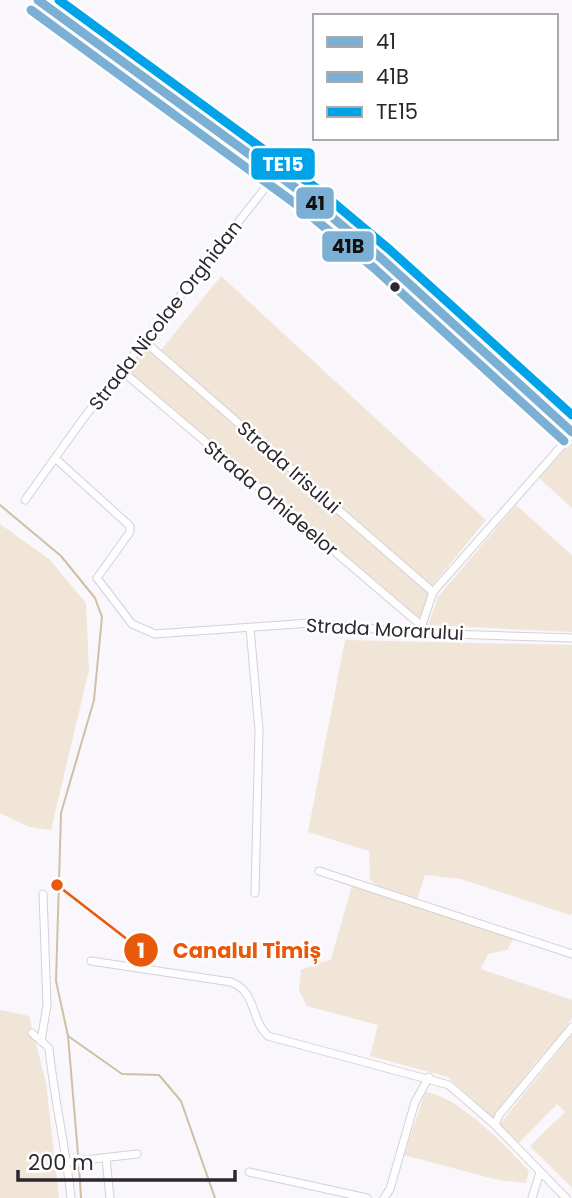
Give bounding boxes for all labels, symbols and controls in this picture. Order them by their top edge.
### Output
legend [313,14,558,140]
text: 41 [376,27,396,56]
text: 41B [376,62,409,91]
text: TE15 [376,97,418,126]
line badge: TE15 [250,147,316,181]
text: TE15 [262,151,304,178]
line badge: 41 [295,186,335,220]
text: 41 [305,190,325,217]
street label: Strada Nicolae Orghidan [83,215,248,416]
line badge: 41B [321,230,375,263]
text: 41B [332,233,364,260]
unlabelled marker [388,280,402,294]
street label: Strada Irisului [231,415,346,520]
street label: Strada Orhideelor [198,434,344,563]
street label: Strada Morarului [305,612,465,647]
callout: Canalul Timiș [124,929,335,971]
text: 1 [137,936,145,965]
text: Canalul Timiș [173,936,321,965]
scale bar [18,1138,234,1182]
text: 200 m [28,1148,94,1177]

